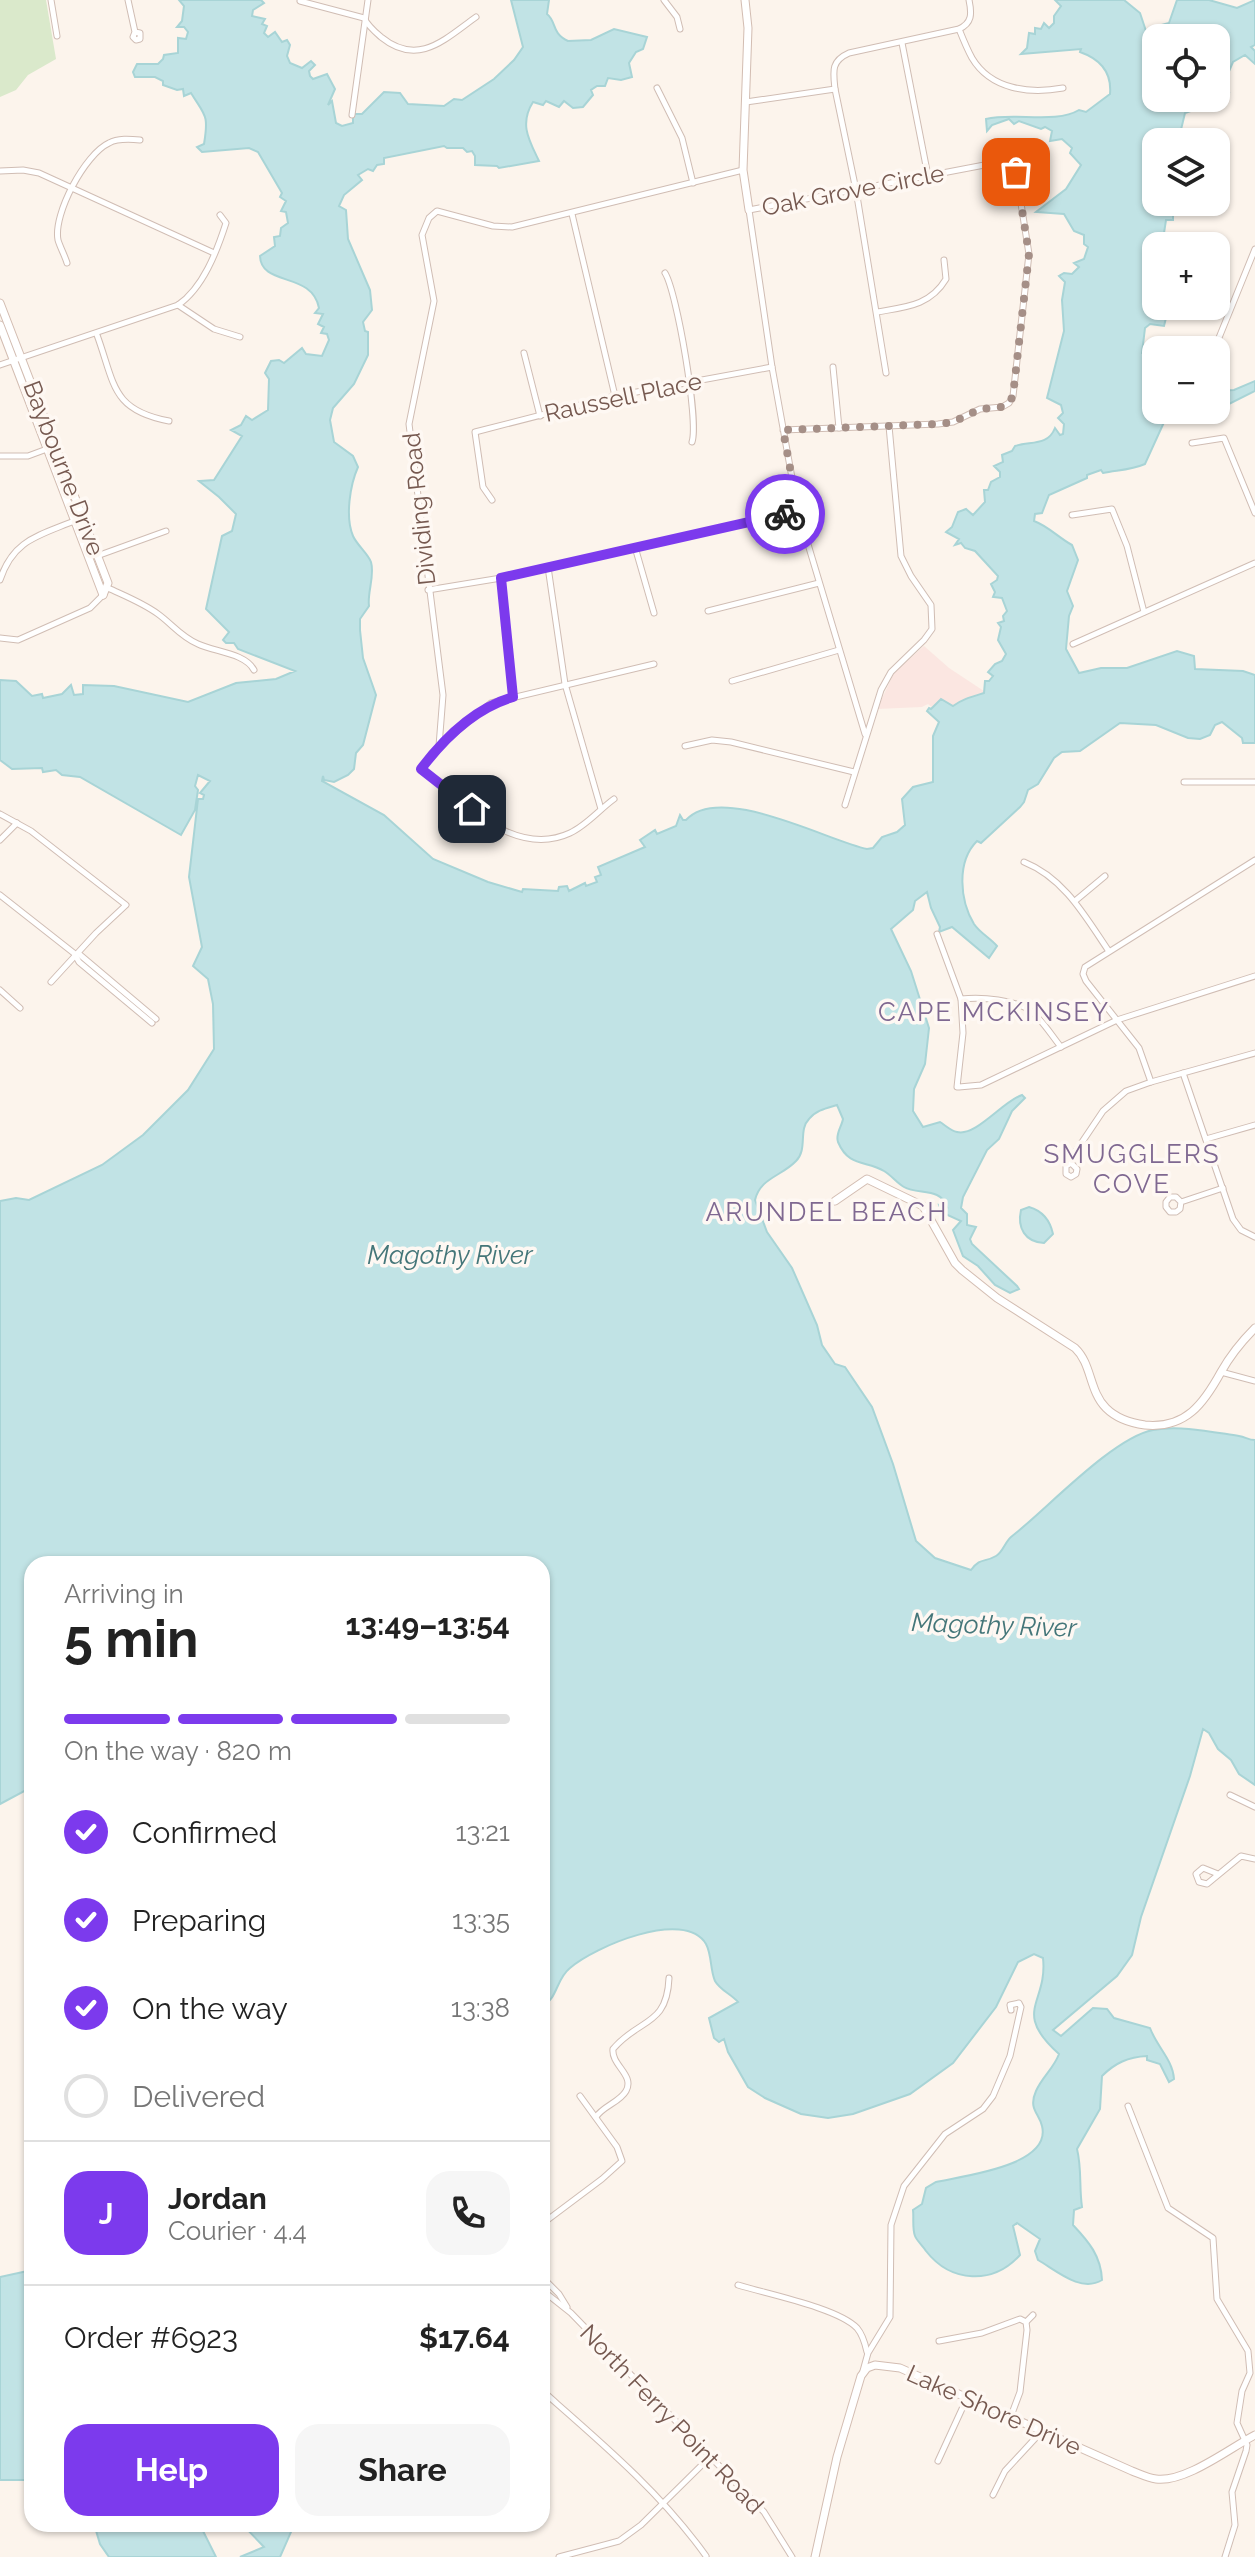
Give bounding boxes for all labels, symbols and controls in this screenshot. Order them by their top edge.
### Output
map controls [1142,24,1230,424]
button: locate [1142,24,1230,112]
button: layers [1142,128,1230,216]
pin [982,138,1050,206]
icon: bag [994,150,1038,194]
street label: Oak Grove Circle [759,158,947,222]
button: + [1142,232,1230,320]
button: − [1142,336,1230,424]
street label: Raussell Place [542,366,704,428]
street label: Baybourne Drive [17,376,111,560]
street label: Dividing Road [397,431,441,587]
courier [745,474,825,554]
icon: bike [763,492,807,536]
pin [438,775,506,843]
icon: home [450,787,494,831]
district label: CAPE MCKINSEY [878,997,1110,1027]
district label: SMUGGLERS COVE [1043,1139,1221,1199]
district label: ARUNDEL BEACH [706,1197,948,1227]
water label: Magothy River [367,1240,534,1270]
text: Arriving in [64,1579,184,1609]
text: 13:49–13:54 [345,1607,510,1642]
water label: Magothy River [911,1607,1078,1643]
text: 5 min [64,1608,198,1669]
text: On the way · 820 m [64,1736,292,1766]
icon: check [64,1810,108,1854]
text: Confirmed [132,1815,277,1850]
text: 13:21 [455,1817,510,1847]
icon: check [64,1898,108,1942]
text: Preparing [132,1903,266,1938]
text: 13:35 [452,1905,510,1935]
icon: check [64,1986,108,2030]
text: On the way [132,1991,288,2026]
text: 13:38 [451,1993,510,2023]
text: Delivered [132,2079,265,2114]
button: phone [426,2171,510,2255]
text: Jordan [168,2181,267,2216]
text: J [99,2196,113,2231]
text: Courier · 4.4 [168,2216,307,2246]
street label: North Ferry Point Road [574,2318,770,2520]
text: Order #6923 [64,2320,238,2355]
text: $17.64 [419,2320,510,2355]
street label: Lake Shore Drive [902,2359,1086,2461]
button: Help [64,2424,279,2516]
button: Share [295,2424,510,2516]

